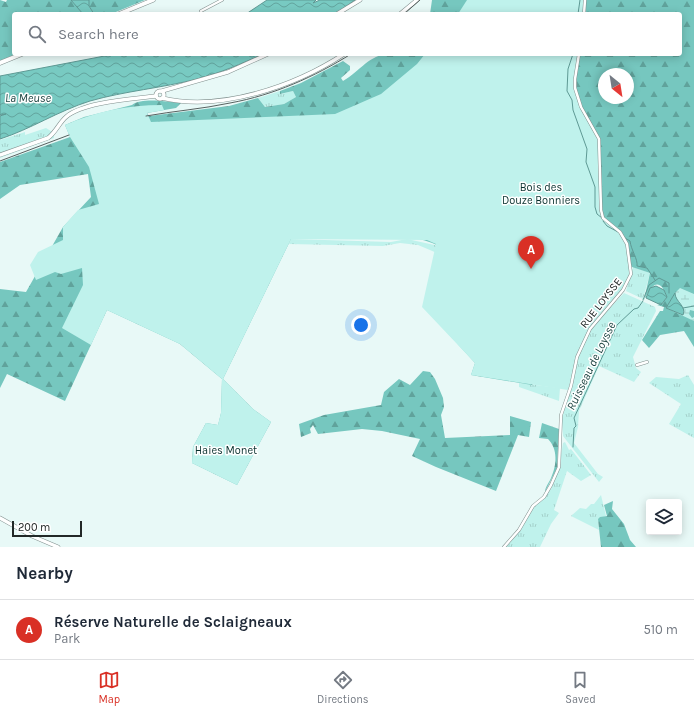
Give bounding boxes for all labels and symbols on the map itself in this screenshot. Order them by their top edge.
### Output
north arrow [598,68,634,104]
water label: La Meuse [5,91,52,105]
park label: Bois des Douze Bonniers [502,181,580,207]
pin: A [518,236,544,269]
street label: RUE LOYSSE [577,275,625,331]
your location [351,315,371,335]
water label: Ruisseau de Loysse [564,319,619,412]
park label: Haies Monet [195,444,257,457]
scale bar [12,519,82,538]

